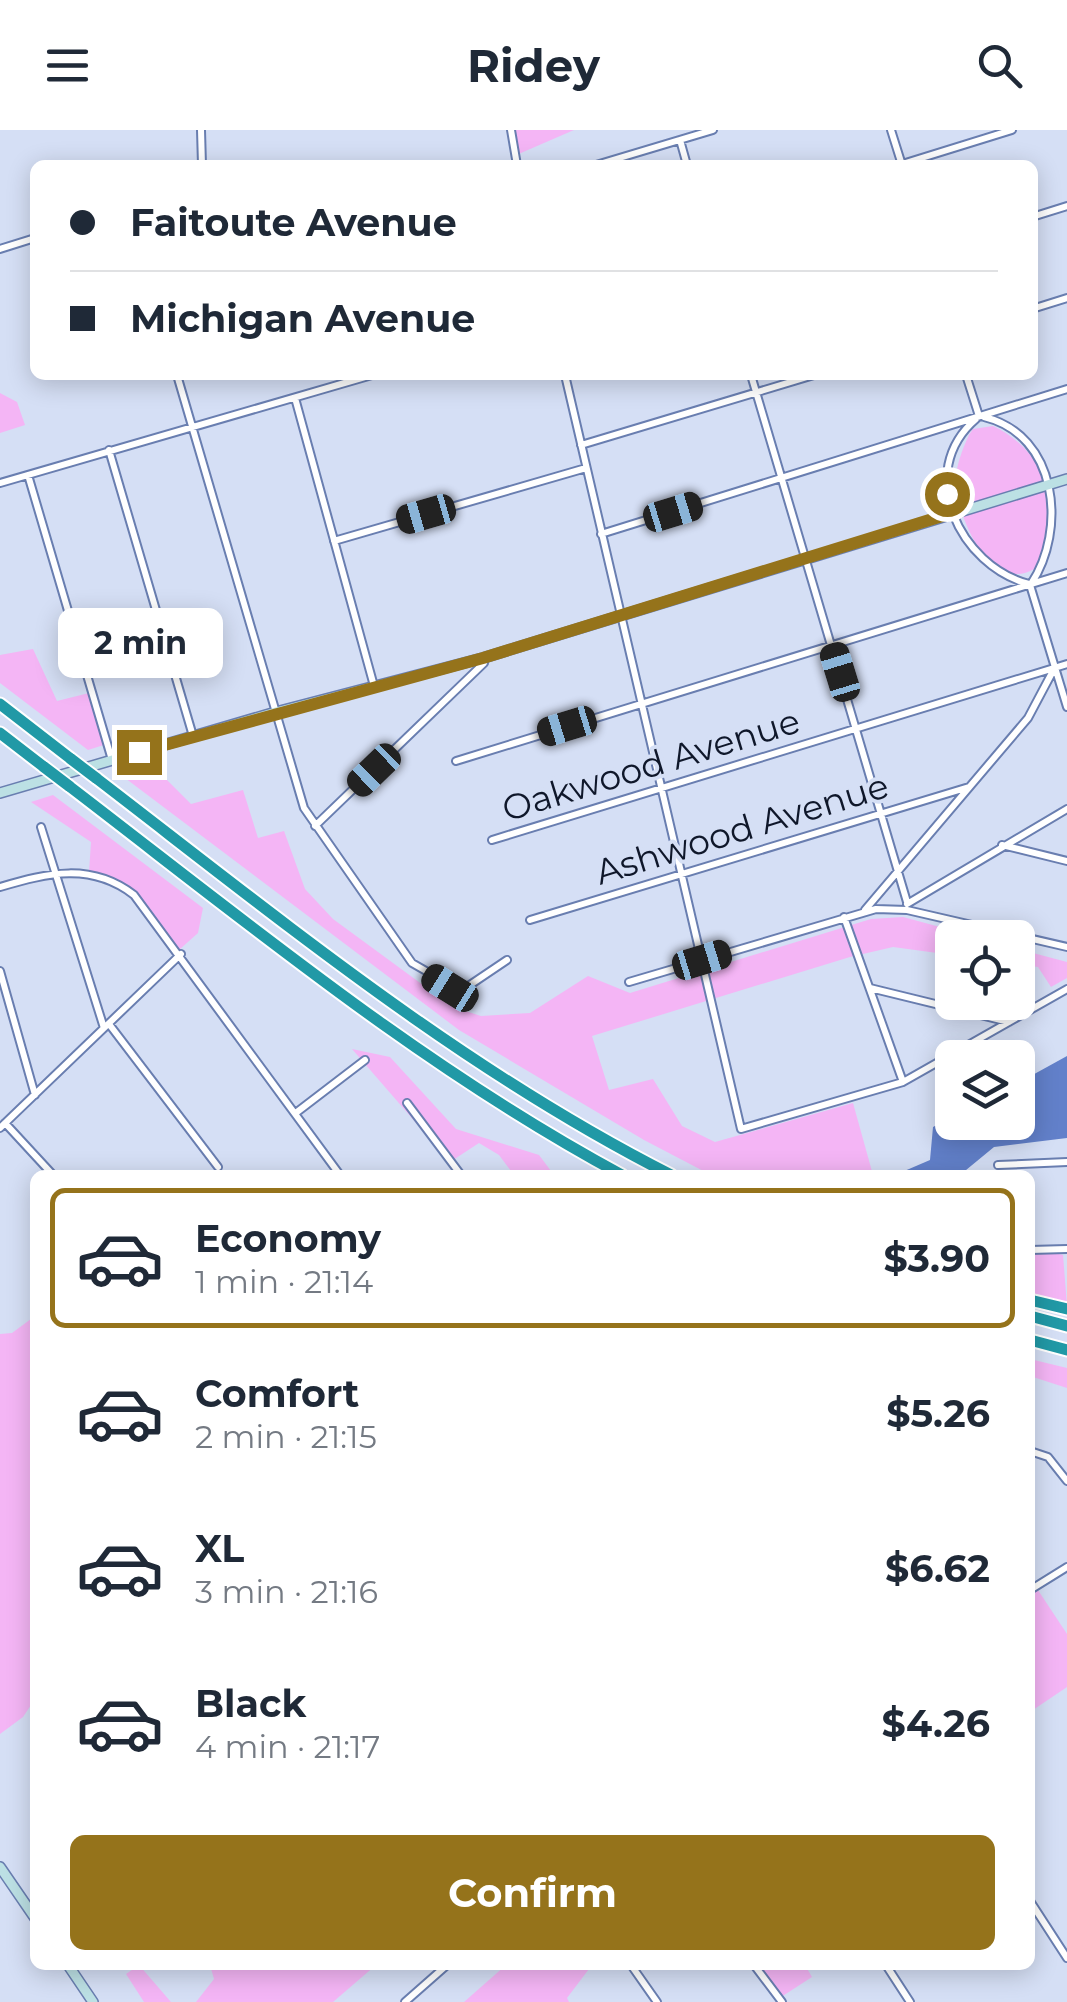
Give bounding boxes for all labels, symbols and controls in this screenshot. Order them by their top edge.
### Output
icon: menu [40,38,95,93]
text: Ridey [467,38,600,93]
icon: search [972,38,1027,93]
text: Faitoute Avenue [130,199,457,246]
text: Michigan Avenue [130,295,475,342]
route start [925,472,970,517]
car [640,489,706,535]
car [393,491,459,537]
callout: 2 min [56,607,222,677]
text: 2 min [94,623,187,662]
car [817,639,863,705]
street label: Oakwood Avenue [497,699,805,830]
car [534,703,600,749]
route end [117,730,162,775]
car [342,738,406,802]
street label: Ashwood Avenue [590,763,894,894]
map controls [935,920,1035,1140]
button: locate [935,920,1035,1020]
car [669,937,735,983]
car [417,959,483,1017]
button: layers [935,1040,1035,1140]
icon: car [75,1213,165,1303]
text: Economy [195,1215,381,1262]
text: $3.90 [883,1235,990,1282]
text: 1 min · 21:14 [195,1262,373,1301]
icon: car [75,1368,165,1458]
text: Comfort [195,1370,359,1417]
text: $5.26 [886,1390,990,1437]
text: 2 min · 21:15 [195,1417,377,1456]
icon: car [75,1523,165,1613]
text: XL [195,1525,244,1572]
text: $6.62 [885,1545,990,1592]
text: 3 min · 21:16 [195,1572,378,1611]
icon: car [75,1678,165,1768]
text: Black [195,1680,306,1727]
text: $4.26 [881,1700,990,1747]
text: 4 min · 21:17 [195,1727,380,1766]
button: Confirm [70,1835,995,1950]

